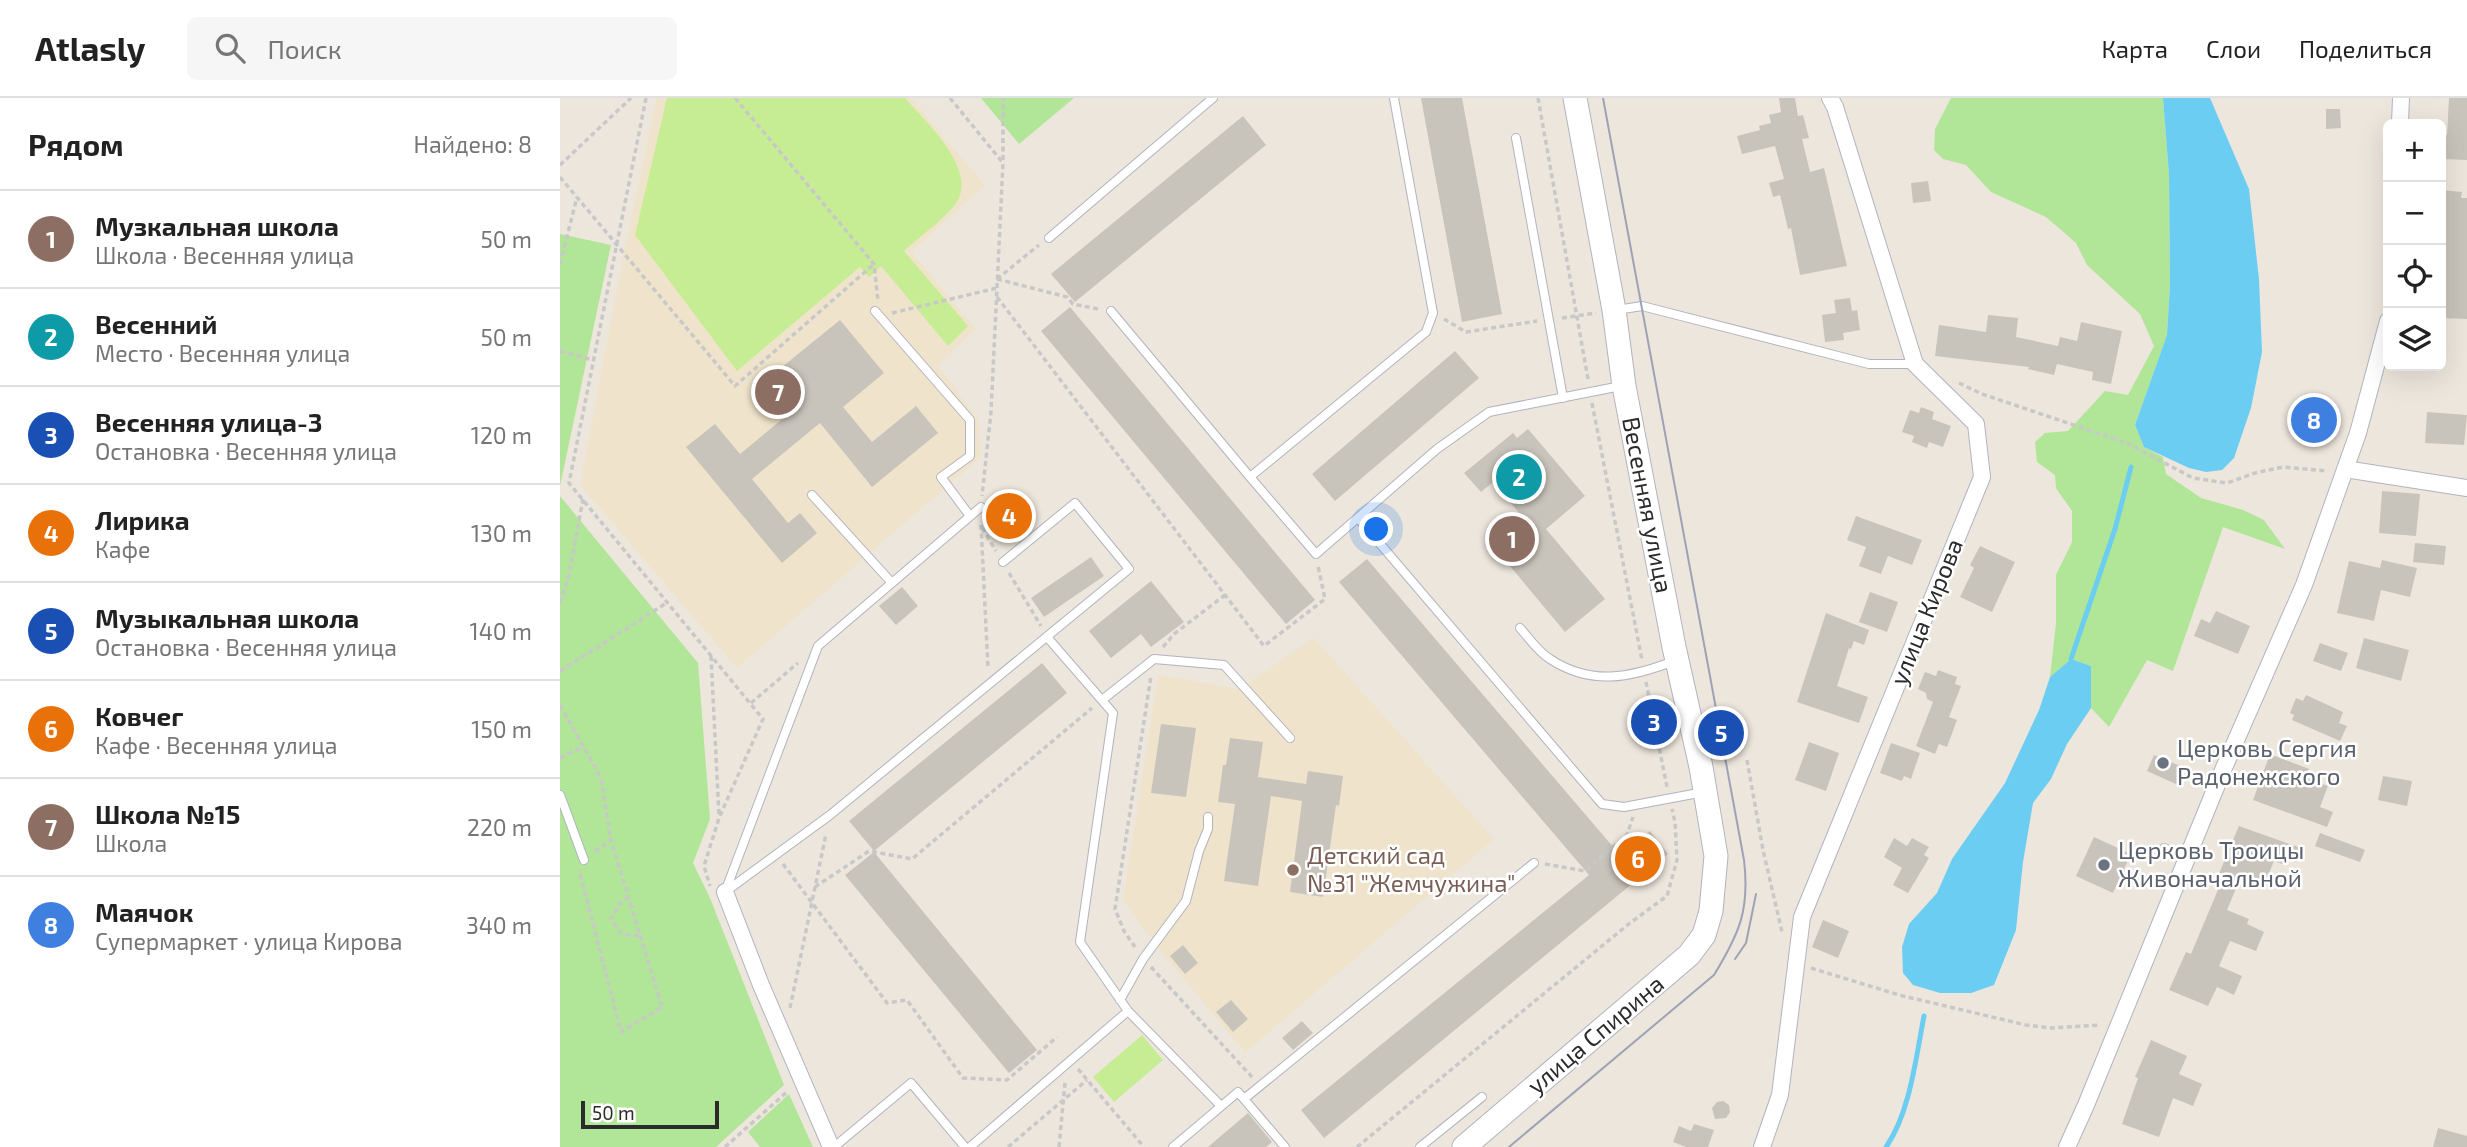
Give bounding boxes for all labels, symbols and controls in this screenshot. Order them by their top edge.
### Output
search box [187,17,677,80]
text: Atlasly [35,28,145,68]
icon: search [211,29,249,67]
text: Поиск [267,33,342,64]
text: Карта [2101,34,2168,63]
text: Слои [2206,34,2261,63]
text: Поделиться [2299,34,2432,63]
map controls [2383,119,2446,371]
button: + [2383,119,2446,182]
text: Рядом [28,126,124,162]
text: Найдено: 8 [414,130,532,158]
button: − [2383,182,2446,245]
text: Музкальная школа [95,210,339,241]
text: 1 [46,225,56,253]
text: 50 m [481,225,532,253]
text: Школа · Весенняя улица [95,241,354,269]
button: locate [2383,245,2446,308]
text: Весенний [95,308,217,339]
button: layers [2383,308,2446,371]
text: 2 [44,323,58,351]
text: 50 m [481,323,532,351]
text: Место · Весенняя улица [95,339,350,367]
pin: 7 [755,366,801,418]
pin: 8 [2291,394,2337,446]
text: Весенняя улица-3 [95,406,322,437]
street label: Весенняя улица [1616,414,1680,595]
text: 3 [44,421,58,449]
text: 120 m [471,421,532,449]
text: Остановка · Весенняя улица [95,437,397,465]
pin: 2 [1496,451,1542,503]
pin: 4 [986,490,1032,542]
text: Лирика [95,504,190,535]
your location [1359,512,1393,546]
pin: 1 [1489,513,1535,565]
text: 4 [44,519,58,547]
text: 130 m [471,519,532,547]
street label: улица Кирова [1883,534,1969,689]
text: Кафе [95,535,150,563]
text: Музыкальная школа [95,602,359,633]
text: 5 [45,617,57,645]
text: 140 m [470,617,532,645]
text: Остановка · Весенняя улица [95,633,397,661]
pin: 3 [1631,696,1677,748]
text: Ковчег [95,700,183,731]
pin: 5 [1698,707,1744,759]
text: 6 [44,715,58,743]
text: 150 m [471,715,532,743]
text: Кафе · Весенняя улица [95,731,338,759]
place label: Церковь Сергия Радонежского [2177,733,2357,790]
marker: Церковь Сергия Радонежского [2155,755,2171,771]
text: Школа №15 [95,798,240,829]
text: 7 [45,813,57,841]
text: 220 m [467,813,532,841]
text: Школа [95,829,167,857]
pin: 6 [1615,833,1661,885]
place label: Церковь Троицы Живоначальной [2118,835,2304,892]
place label: Детский сад №31 "Жемчужина" [1307,840,1516,898]
marker: Церковь Троицы Живоначальной [2096,857,2112,873]
marker: Детский сад №31 "Жемчужина" [1285,862,1301,878]
text: Маячок [95,896,193,927]
text: 8 [44,911,58,939]
text: 340 m [466,911,532,939]
text: Супермаркет · улица Кирова [95,927,402,955]
street label: улица Спирина [1521,968,1670,1100]
scale bar [581,1098,719,1130]
text: 50 m [592,1101,635,1124]

